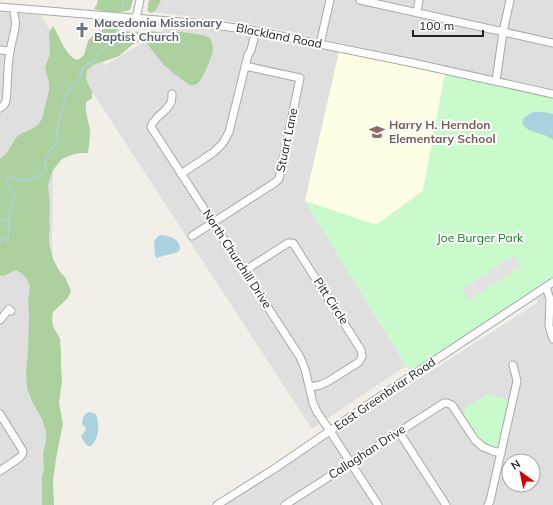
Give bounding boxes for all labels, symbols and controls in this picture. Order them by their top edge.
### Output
scale bar [413,12,483,38]
place label: Macedonia Missionary Baptist Church [94,15,223,44]
text: 100 m [419,18,454,33]
street label: Blackland Road [235,20,323,51]
church icon: Macedonia Missionary Baptist Church [73,21,91,39]
street label: Stuart Lane [272,107,301,173]
place label: Harry H. Herndon Elementary School [389,117,496,146]
school or university icon: Harry H. Herndon Elementary School [368,123,386,141]
street label: North Churchill Drive [200,206,275,311]
park label: Joe Burger Park [437,230,524,245]
street label: Pitt Circle [311,275,352,327]
street label: East Greenbriar Road [331,354,438,433]
street label: Callaghan Drive [325,421,408,482]
north arrow [501,453,541,493]
text: N [508,456,523,473]

